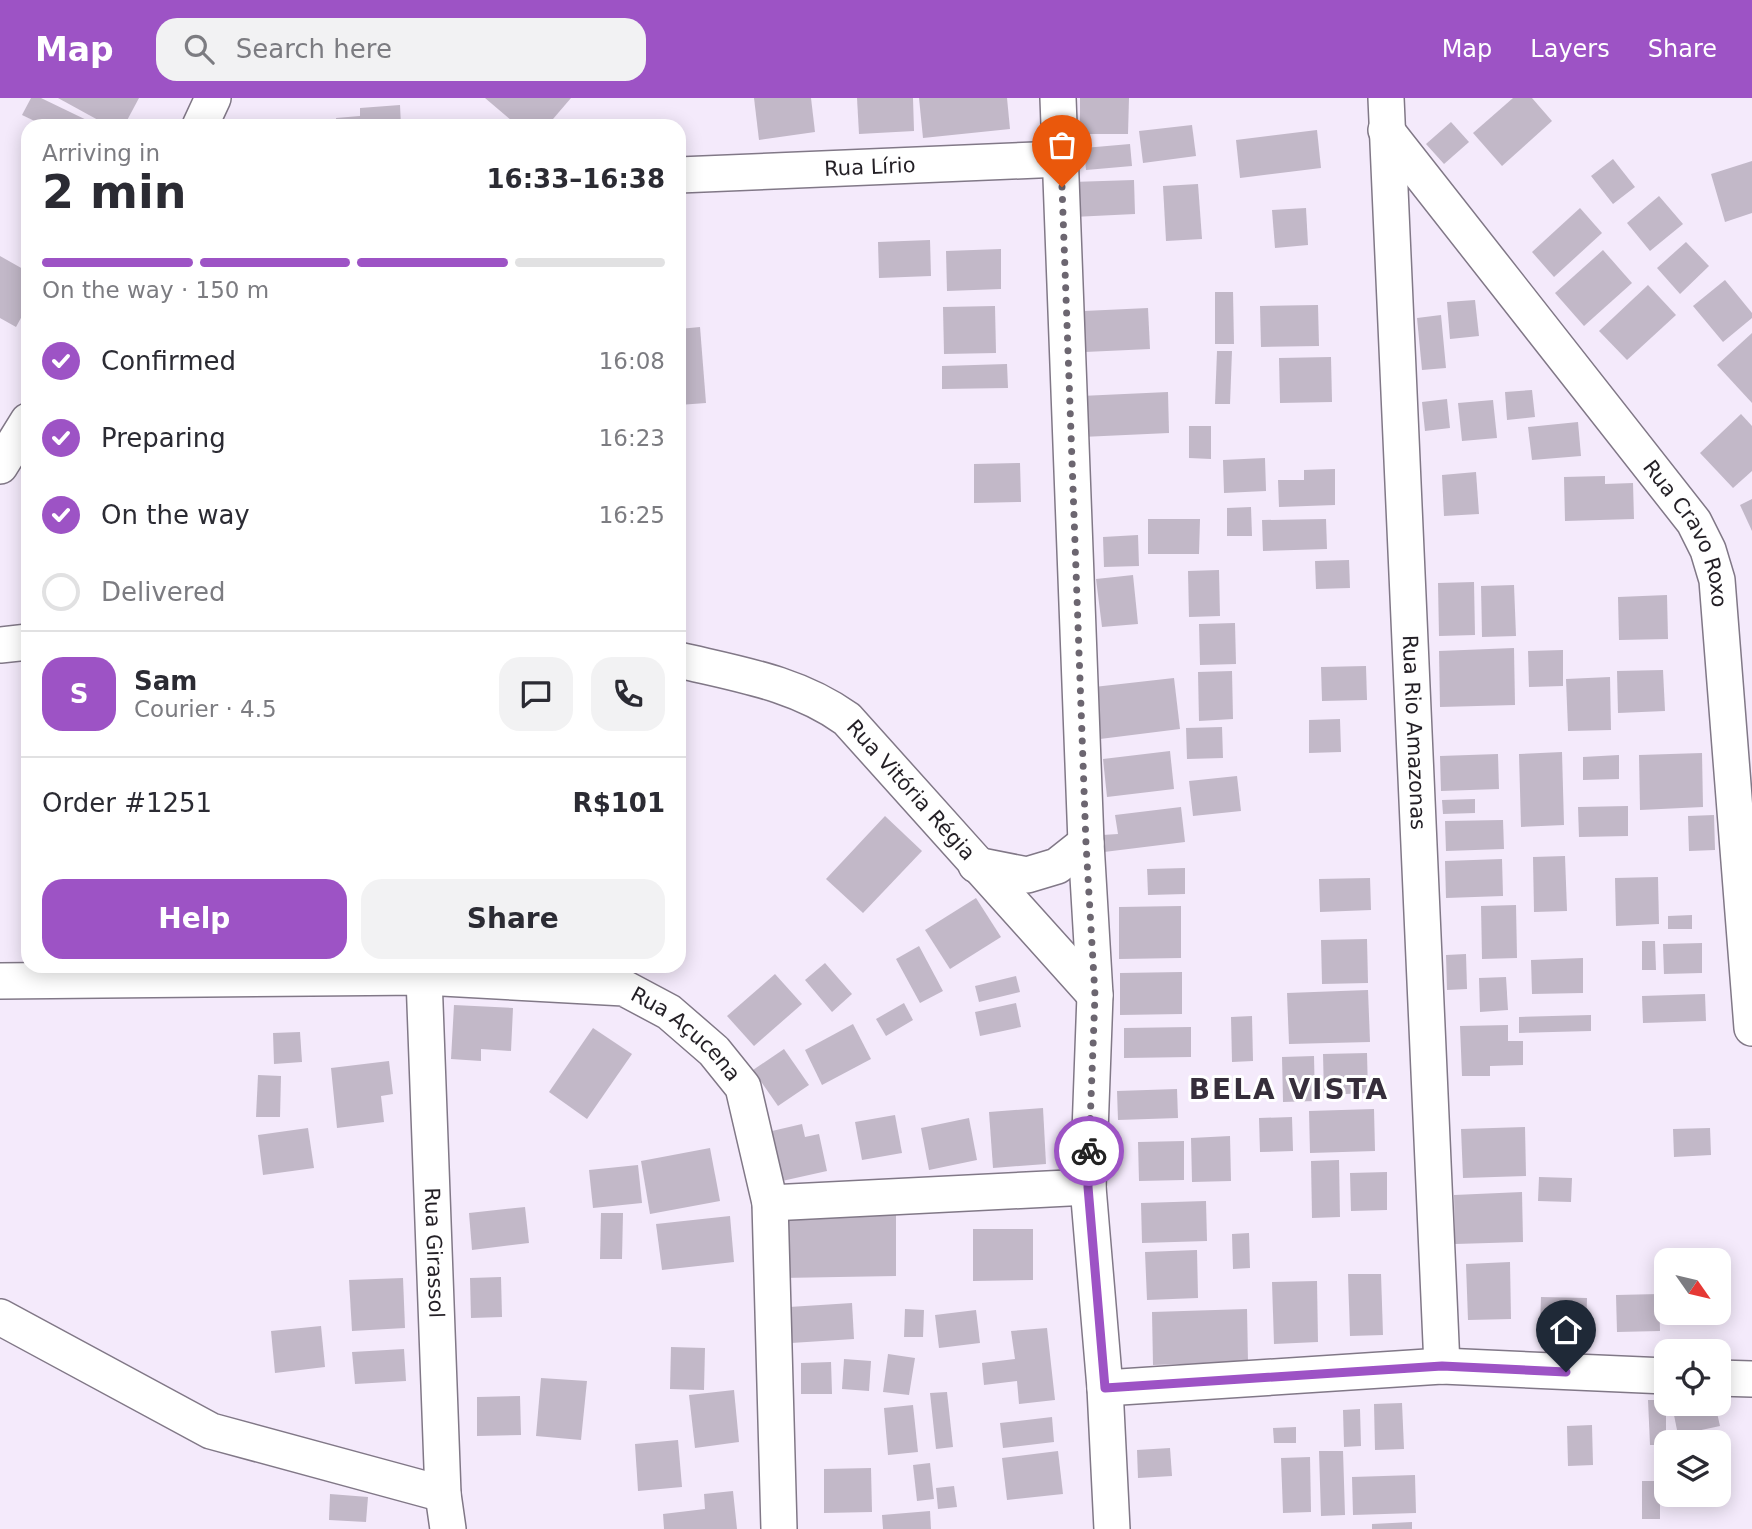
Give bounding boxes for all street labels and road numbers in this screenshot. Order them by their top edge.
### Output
street label: Rua Lírio [824,153,916,181]
street label: Rua Cravo Roxo [1638,456,1731,608]
street label: Rua Rio Amazonas [1398,634,1430,830]
street label: Rua Vitória Régia [842,715,980,865]
street label: Rua Açucena [627,982,745,1086]
street label: Rua Girassol [420,1187,449,1319]

